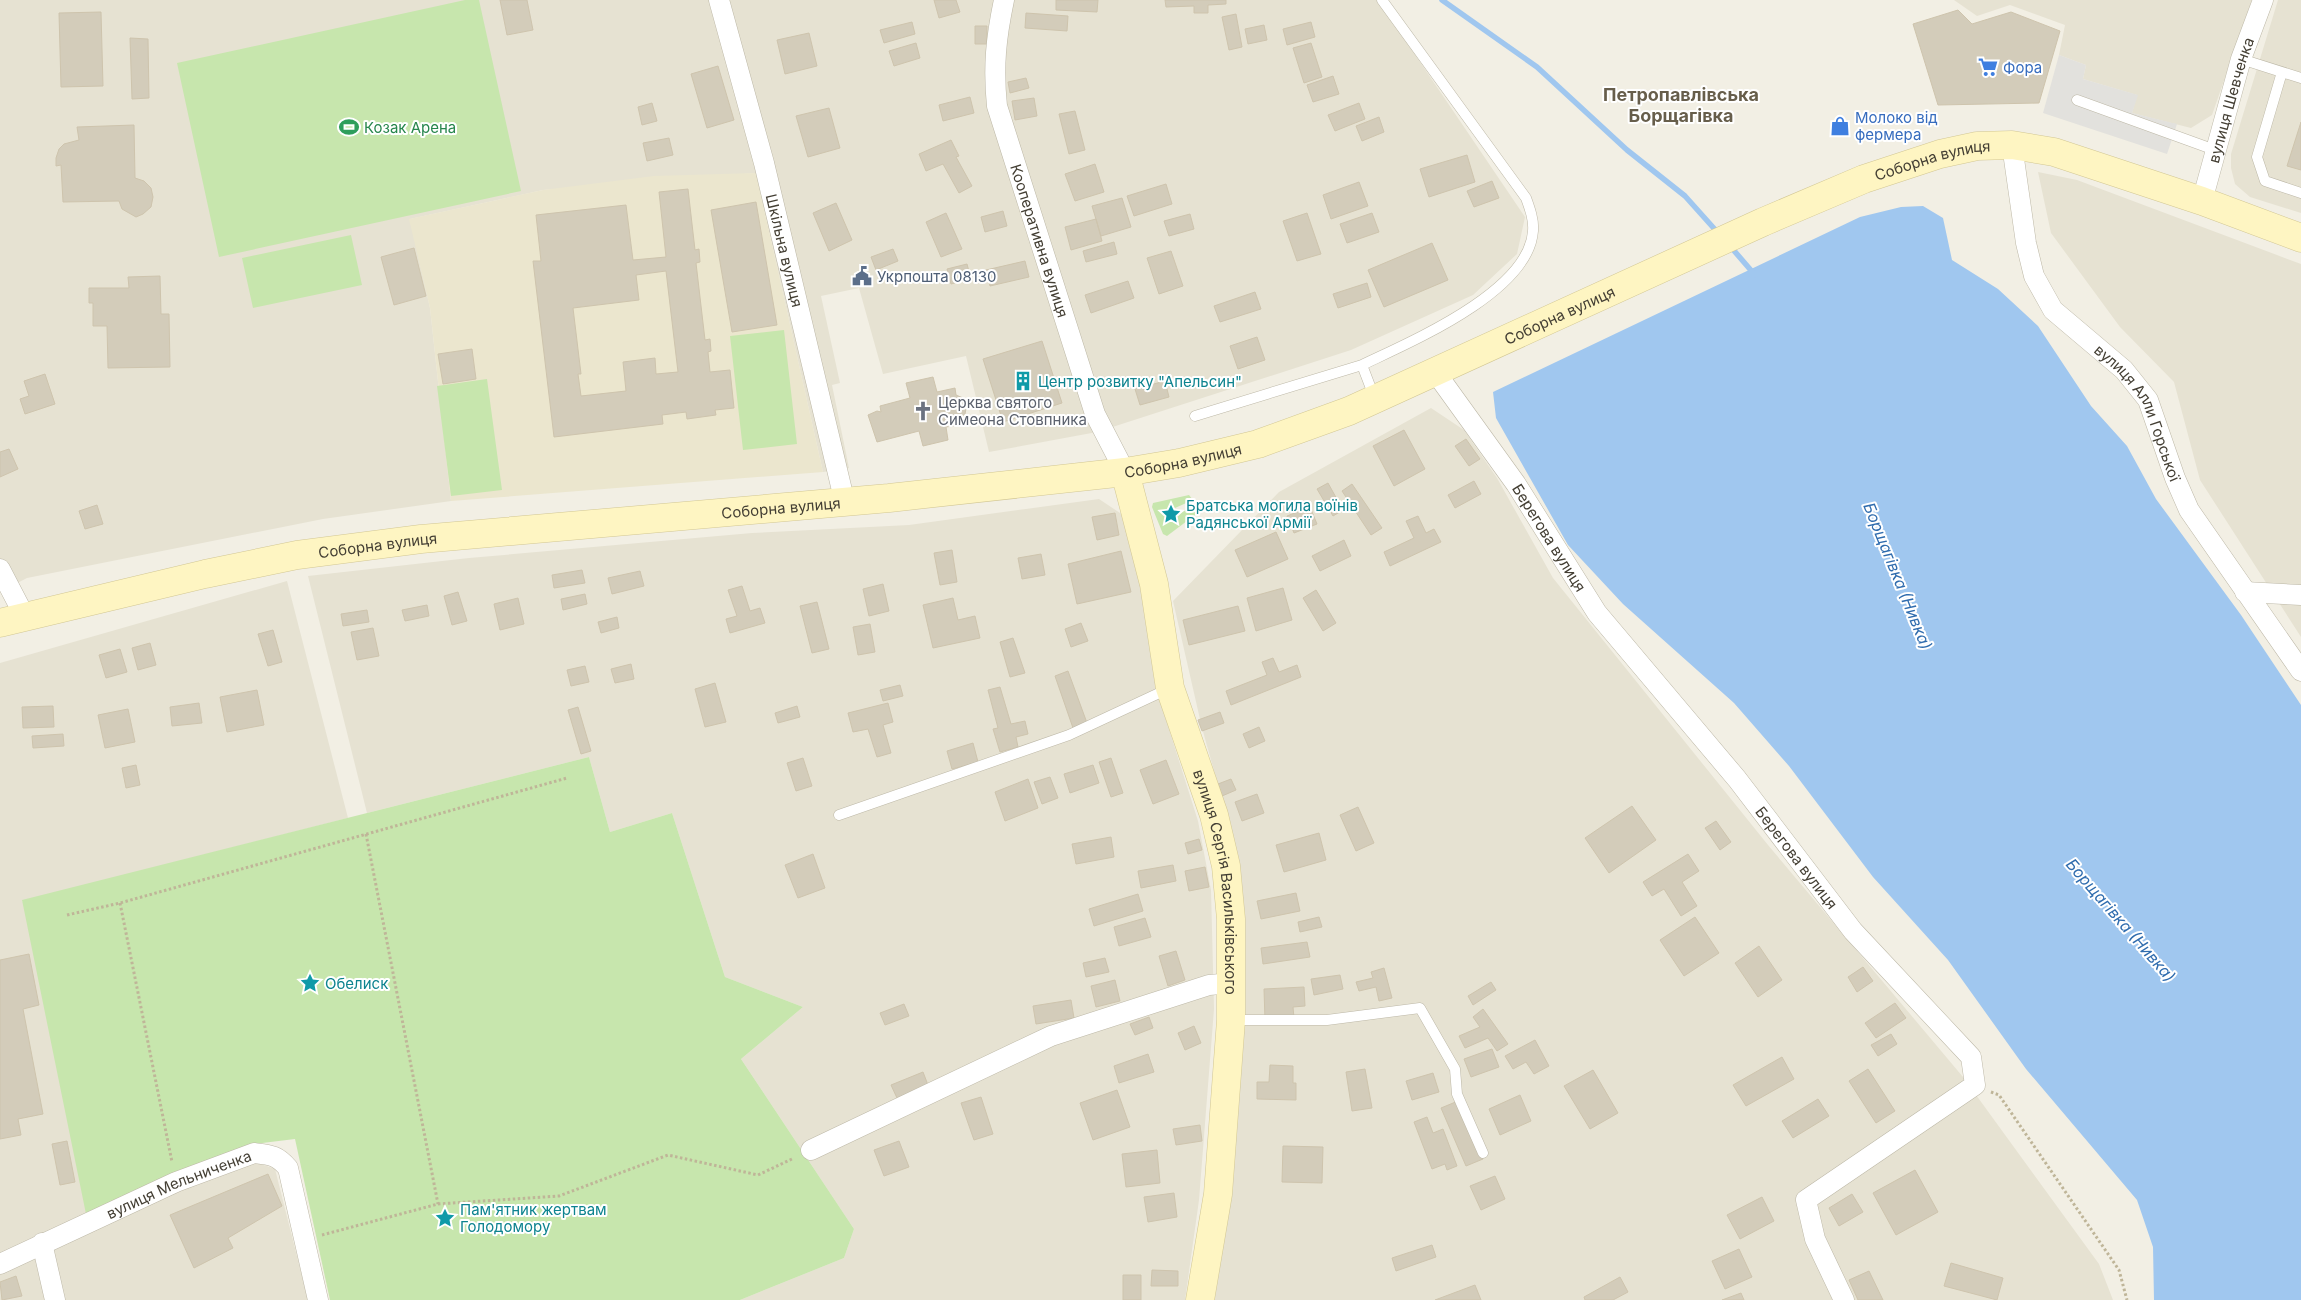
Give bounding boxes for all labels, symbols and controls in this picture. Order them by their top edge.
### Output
street label: вулиця Шевченка [2203,34,2258,165]
supermarket icon: Фора [1977,56,1999,78]
place label: Фора [2003,58,2042,77]
district label: Петропавлівська Борщагівка [1603,84,1759,126]
place label: Молоко від фермера [1855,108,1938,144]
shop icon: Молоко від фермера [1829,115,1851,137]
sports icon: Козак Арена [338,116,360,138]
place label: Козак Арена [364,118,456,137]
street label: Соборна вулиця [1872,136,1991,184]
street label: Кооперативна вулиця [1007,162,1073,320]
street label: Шкільна вулиця [762,192,807,309]
public building icon: Укрпошта 08130 [851,265,873,287]
place label: Укрпошта 08130 [877,267,997,286]
street label: Соборна вулиця [1501,281,1618,348]
street label: вулиця Алли Горської [2091,340,2185,486]
building icon: Центр розвитку "Апельсин" [1012,370,1034,392]
place label: Центр розвитку "Апельсин" [1038,372,1242,391]
place label: Церква святого Симеона Стовпника [938,393,1087,429]
church icon: Церква святого Симеона Стовпника [912,400,934,422]
street label: Соборна вулиця [1123,439,1244,481]
street label: Берегова вулиця [1509,480,1591,595]
street label: Соборна вулиця [720,493,841,522]
place label: Братська могила воїнів Радянської Армії [1186,496,1358,532]
water label: Борщагівка (Нивка) [1859,500,1937,652]
place icon: Братська могила воїнів Радянської Армії [1160,503,1182,525]
street label: Соборна вулиця [317,528,438,562]
street label: вулиця Сергія Васильківського [1189,767,1241,995]
street label: Берегова вулиця [1752,802,1842,912]
water label: Борщагівка (Нивка) [2062,854,2180,986]
place icon: Обелиск [299,972,321,994]
place label: Обелиск [325,974,388,993]
street label: вулиця Мельниченка [103,1145,254,1223]
place label: Пам'ятник жертвам Голодомору [460,1200,607,1236]
place icon: Пам'ятник жертвам Голодомору [434,1207,456,1229]

